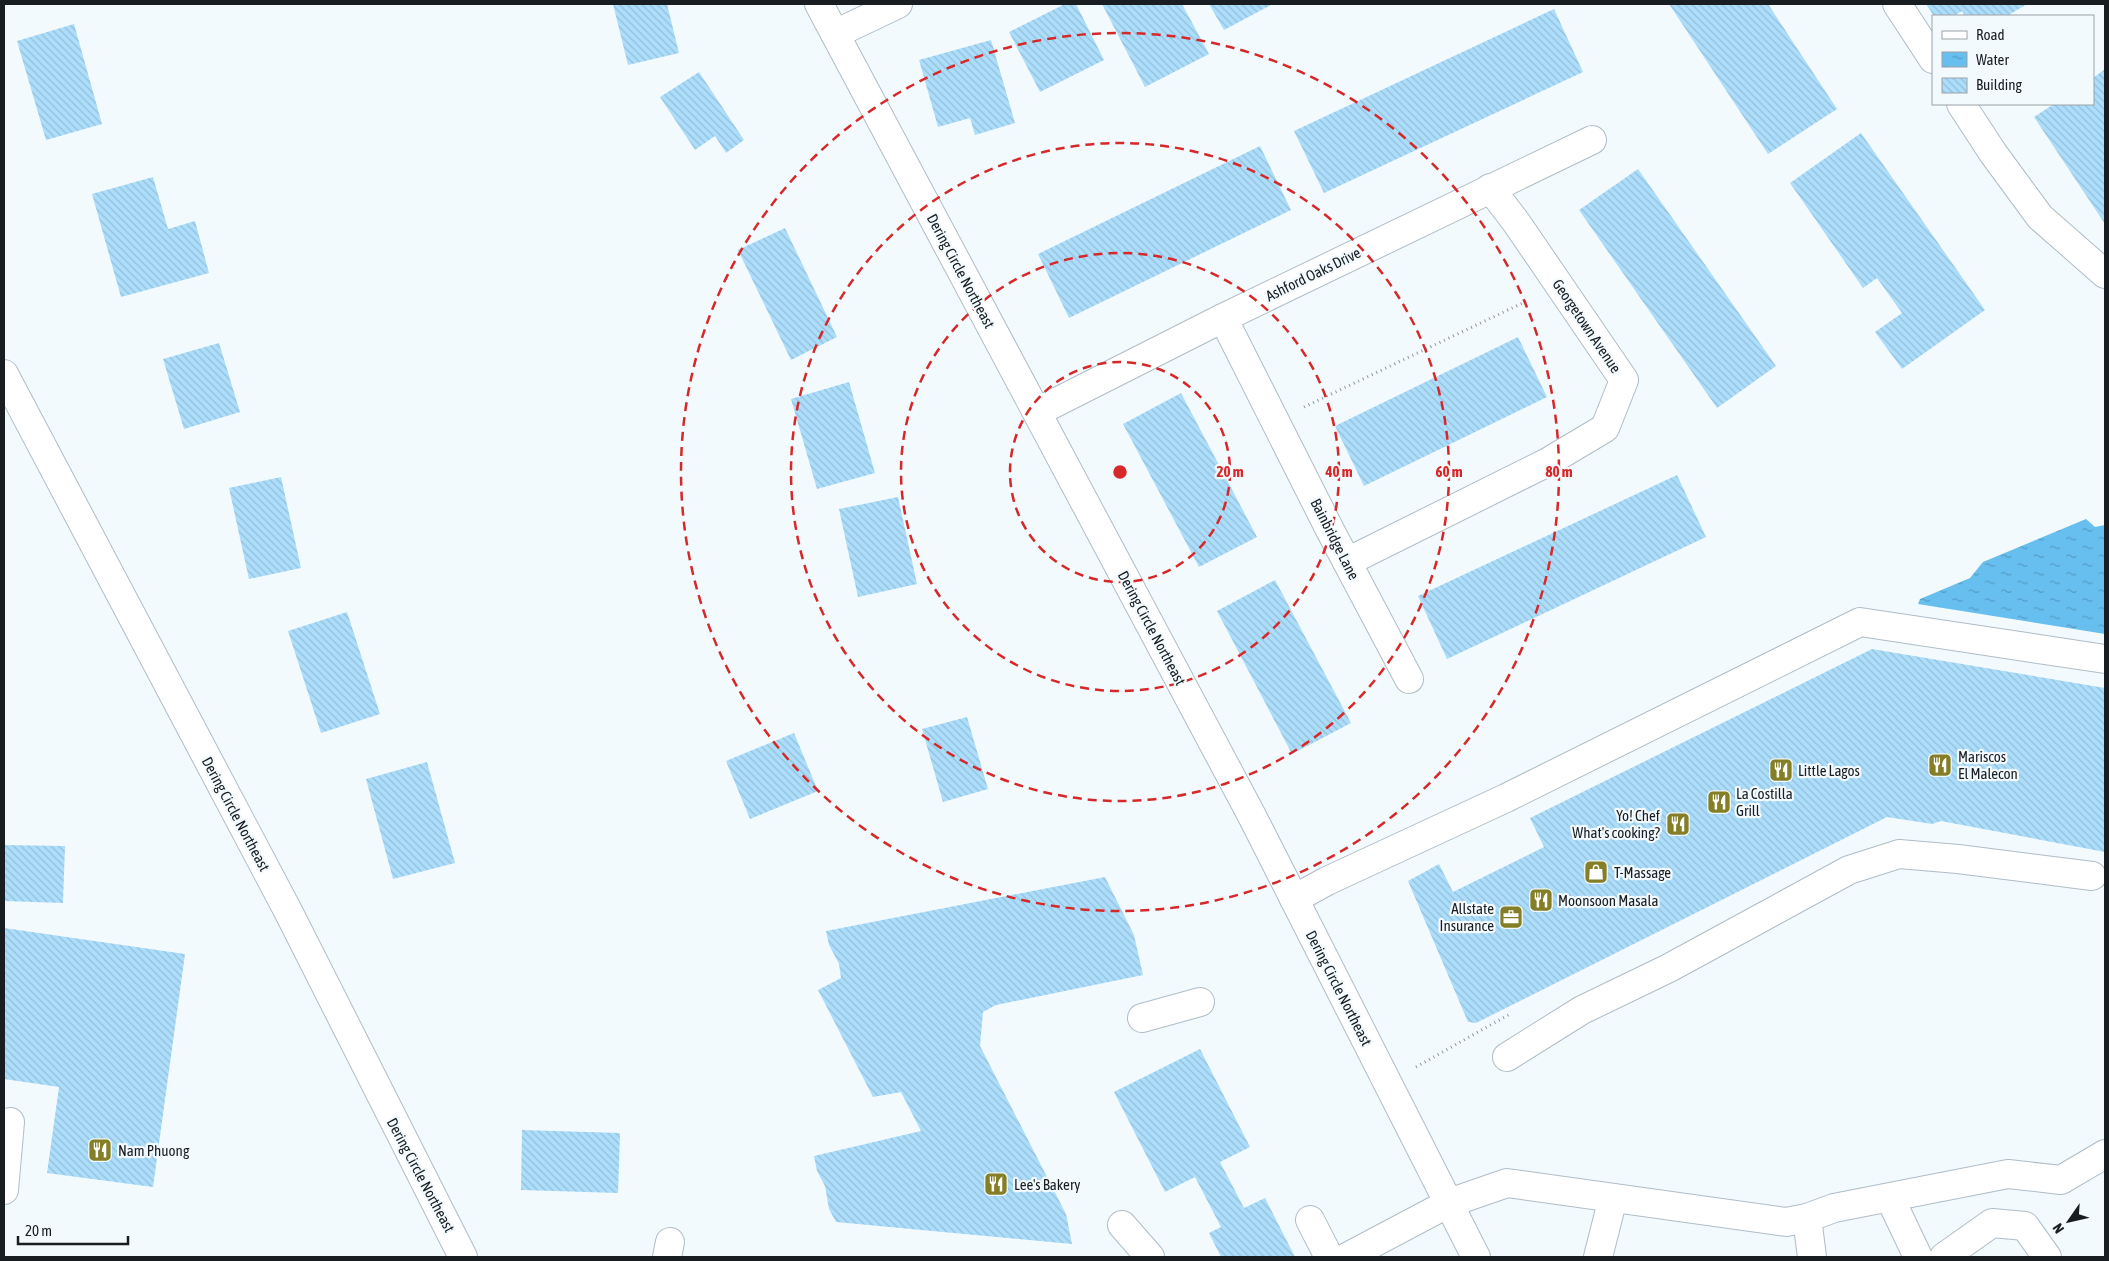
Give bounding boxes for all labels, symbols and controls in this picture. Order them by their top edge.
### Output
legend [1932,15,2094,105]
text: Road [1976,26,2005,43]
text: Water [1976,51,2009,68]
text: Building [1976,76,2022,93]
street label: Dering Circle Northeast [924,211,998,331]
street label: Ashford Oaks Drive [1263,244,1363,304]
street label: Georgetown Avenue [1549,276,1625,376]
centre of rings [1111,463,1129,481]
text: 20 m [1217,463,1244,480]
text: 40 m [1325,463,1353,480]
text: 60 m [1436,463,1463,480]
text: 80 m [1546,463,1573,480]
street label: Bainbridge Lane [1307,496,1363,583]
street label: Dering Circle Northeast [1115,568,1189,688]
place label: Mariscos El Malecon [1958,748,2018,782]
restaurant icon: Mariscos El Malecon [1927,752,1953,778]
street label: Dering Circle Northeast [199,754,273,874]
restaurant icon: Little Lagos [1768,757,1794,783]
place label: Little Lagos [1798,762,1860,779]
place label: La Costilla Grill [1736,785,1793,819]
restaurant icon: La Costilla Grill [1706,789,1732,815]
place label: Yo! Chef What's cooking? [1572,807,1661,841]
restaurant icon: Yo! Chef What's cooking? [1665,811,1691,837]
shop icon: T-Massage [1583,859,1609,885]
place label: T-Massage [1614,864,1671,881]
restaurant icon: Moonsoon Masala [1528,887,1554,913]
place label: Moonsoon Masala [1558,892,1658,909]
place label: Allstate Insurance [1440,900,1494,934]
office icon: Allstate Insurance [1498,904,1524,930]
street label: Dering Circle Northeast [1303,928,1375,1048]
street label: Dering Circle Northeast [384,1115,458,1235]
restaurant icon: Nam Phuong [87,1137,113,1163]
place label: Nam Phuong [118,1142,190,1159]
restaurant icon: Lee's Bakery [983,1171,1009,1197]
place label: Lee's Bakery [1014,1176,1081,1193]
north arrow [2044,1196,2094,1246]
scale bar [18,1214,128,1246]
text: N [2049,1220,2067,1236]
text: 20 m [25,1222,52,1239]

